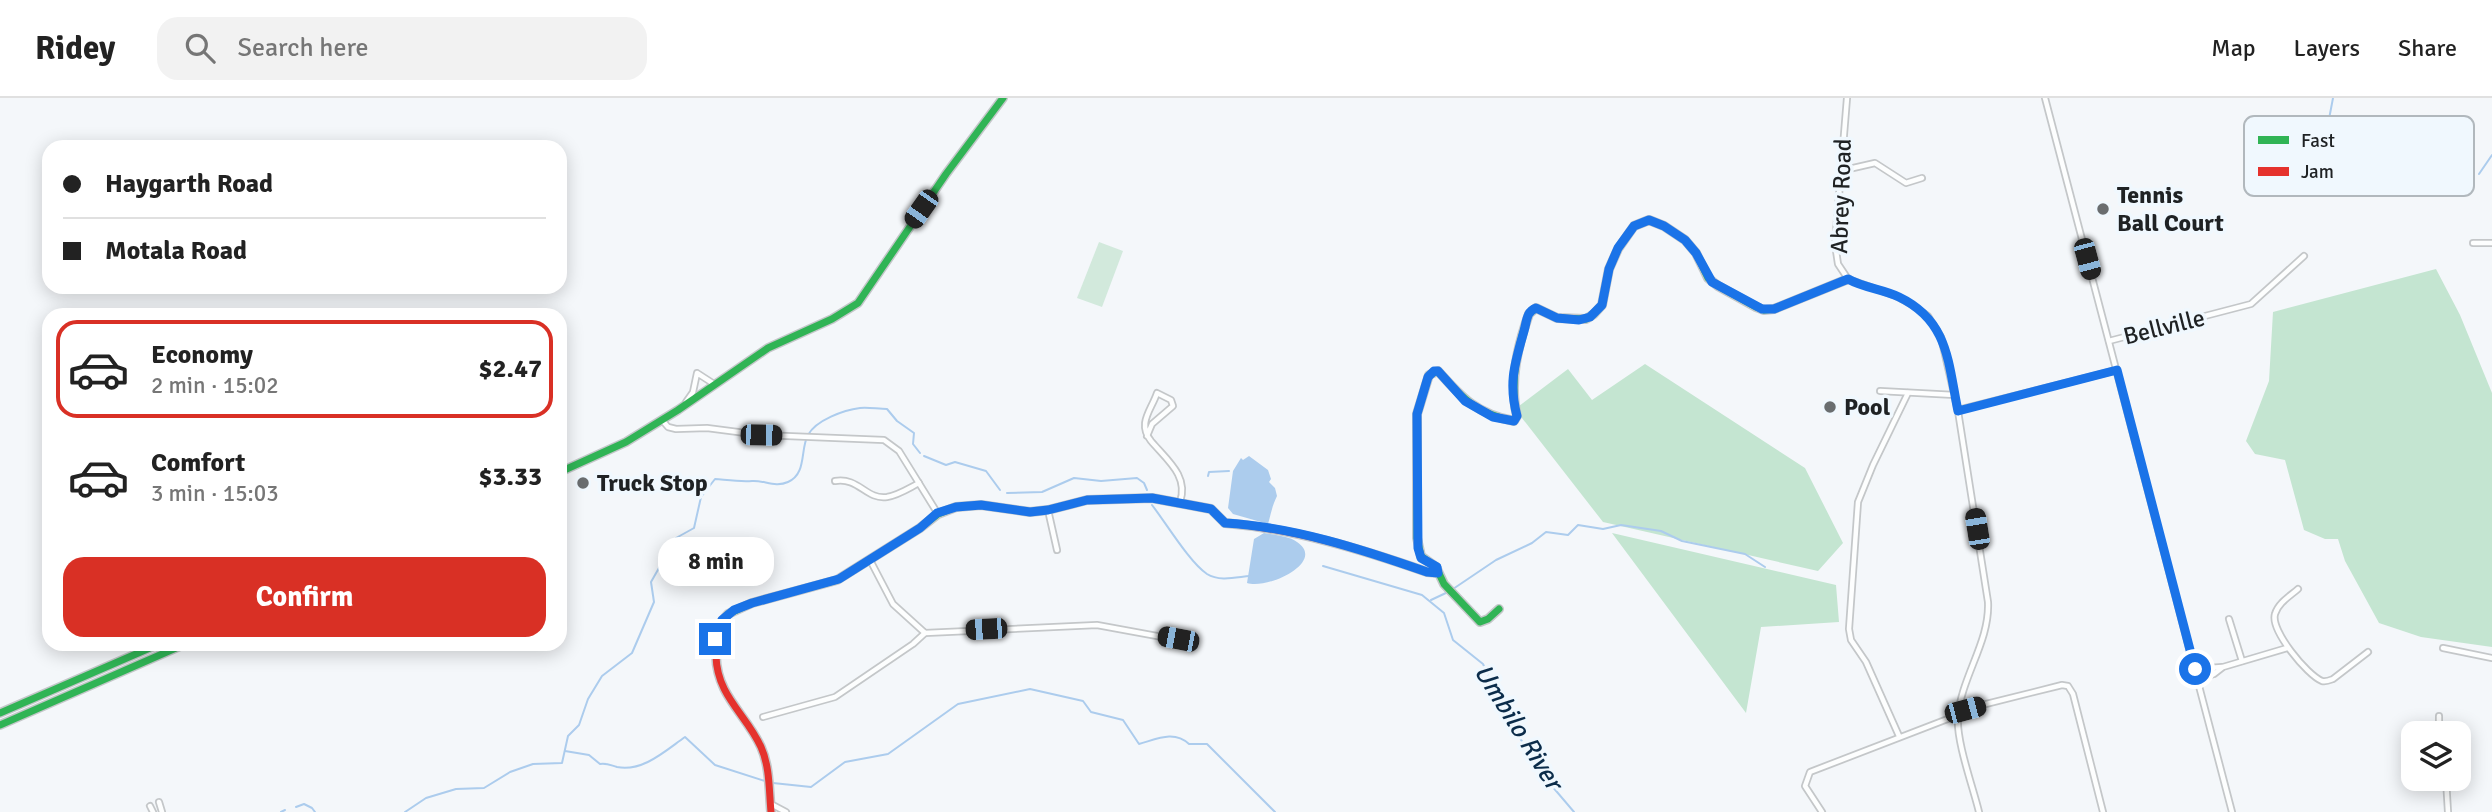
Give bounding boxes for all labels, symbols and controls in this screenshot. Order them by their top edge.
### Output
search box [157,17,647,80]
text: Ridey [35,28,115,69]
icon: search [181,29,219,67]
text: Search here [237,32,369,64]
text: Map [2211,33,2256,63]
text: Layers [2294,33,2360,63]
text: Share [2398,33,2457,63]
legend [2244,116,2474,196]
text: Fast [2301,129,2335,153]
street label: Abrey Road [1824,138,1858,254]
text: Jam [2301,160,2334,184]
text: Haygarth Road [105,168,273,200]
place label: Tennis Ball Court [2117,180,2224,238]
car [901,186,942,232]
marker: Tennis Ball Court [2095,201,2111,217]
text: Motala Road [105,235,247,267]
car [2072,236,2103,282]
street label: Bellville [2120,302,2208,352]
icon: car [67,338,130,401]
text: Economy [151,339,253,371]
text: $2.47 [478,353,542,385]
text: 2 min · 15:02 [151,371,279,400]
place label: Pool [1844,392,1891,422]
marker: Pool [1822,399,1838,415]
car [740,424,783,446]
icon: car [67,446,130,509]
text: Comfort [151,447,245,479]
text: $3.33 [478,461,542,493]
place label: Truck Stop [597,468,708,498]
marker: Truck Stop [575,475,591,491]
text: 3 min · 15:03 [151,479,279,508]
car [1964,507,1991,551]
callout: 8 min [657,538,773,587]
text: 8 min [688,547,744,576]
button: Confirm [63,557,546,637]
car [965,617,1008,641]
route end [699,623,731,655]
car [1156,625,1201,653]
route start [2179,653,2211,685]
water label: Umbilo River [1467,658,1571,799]
car [1942,694,1989,726]
map controls [2401,721,2471,791]
button: layers [2401,721,2471,791]

